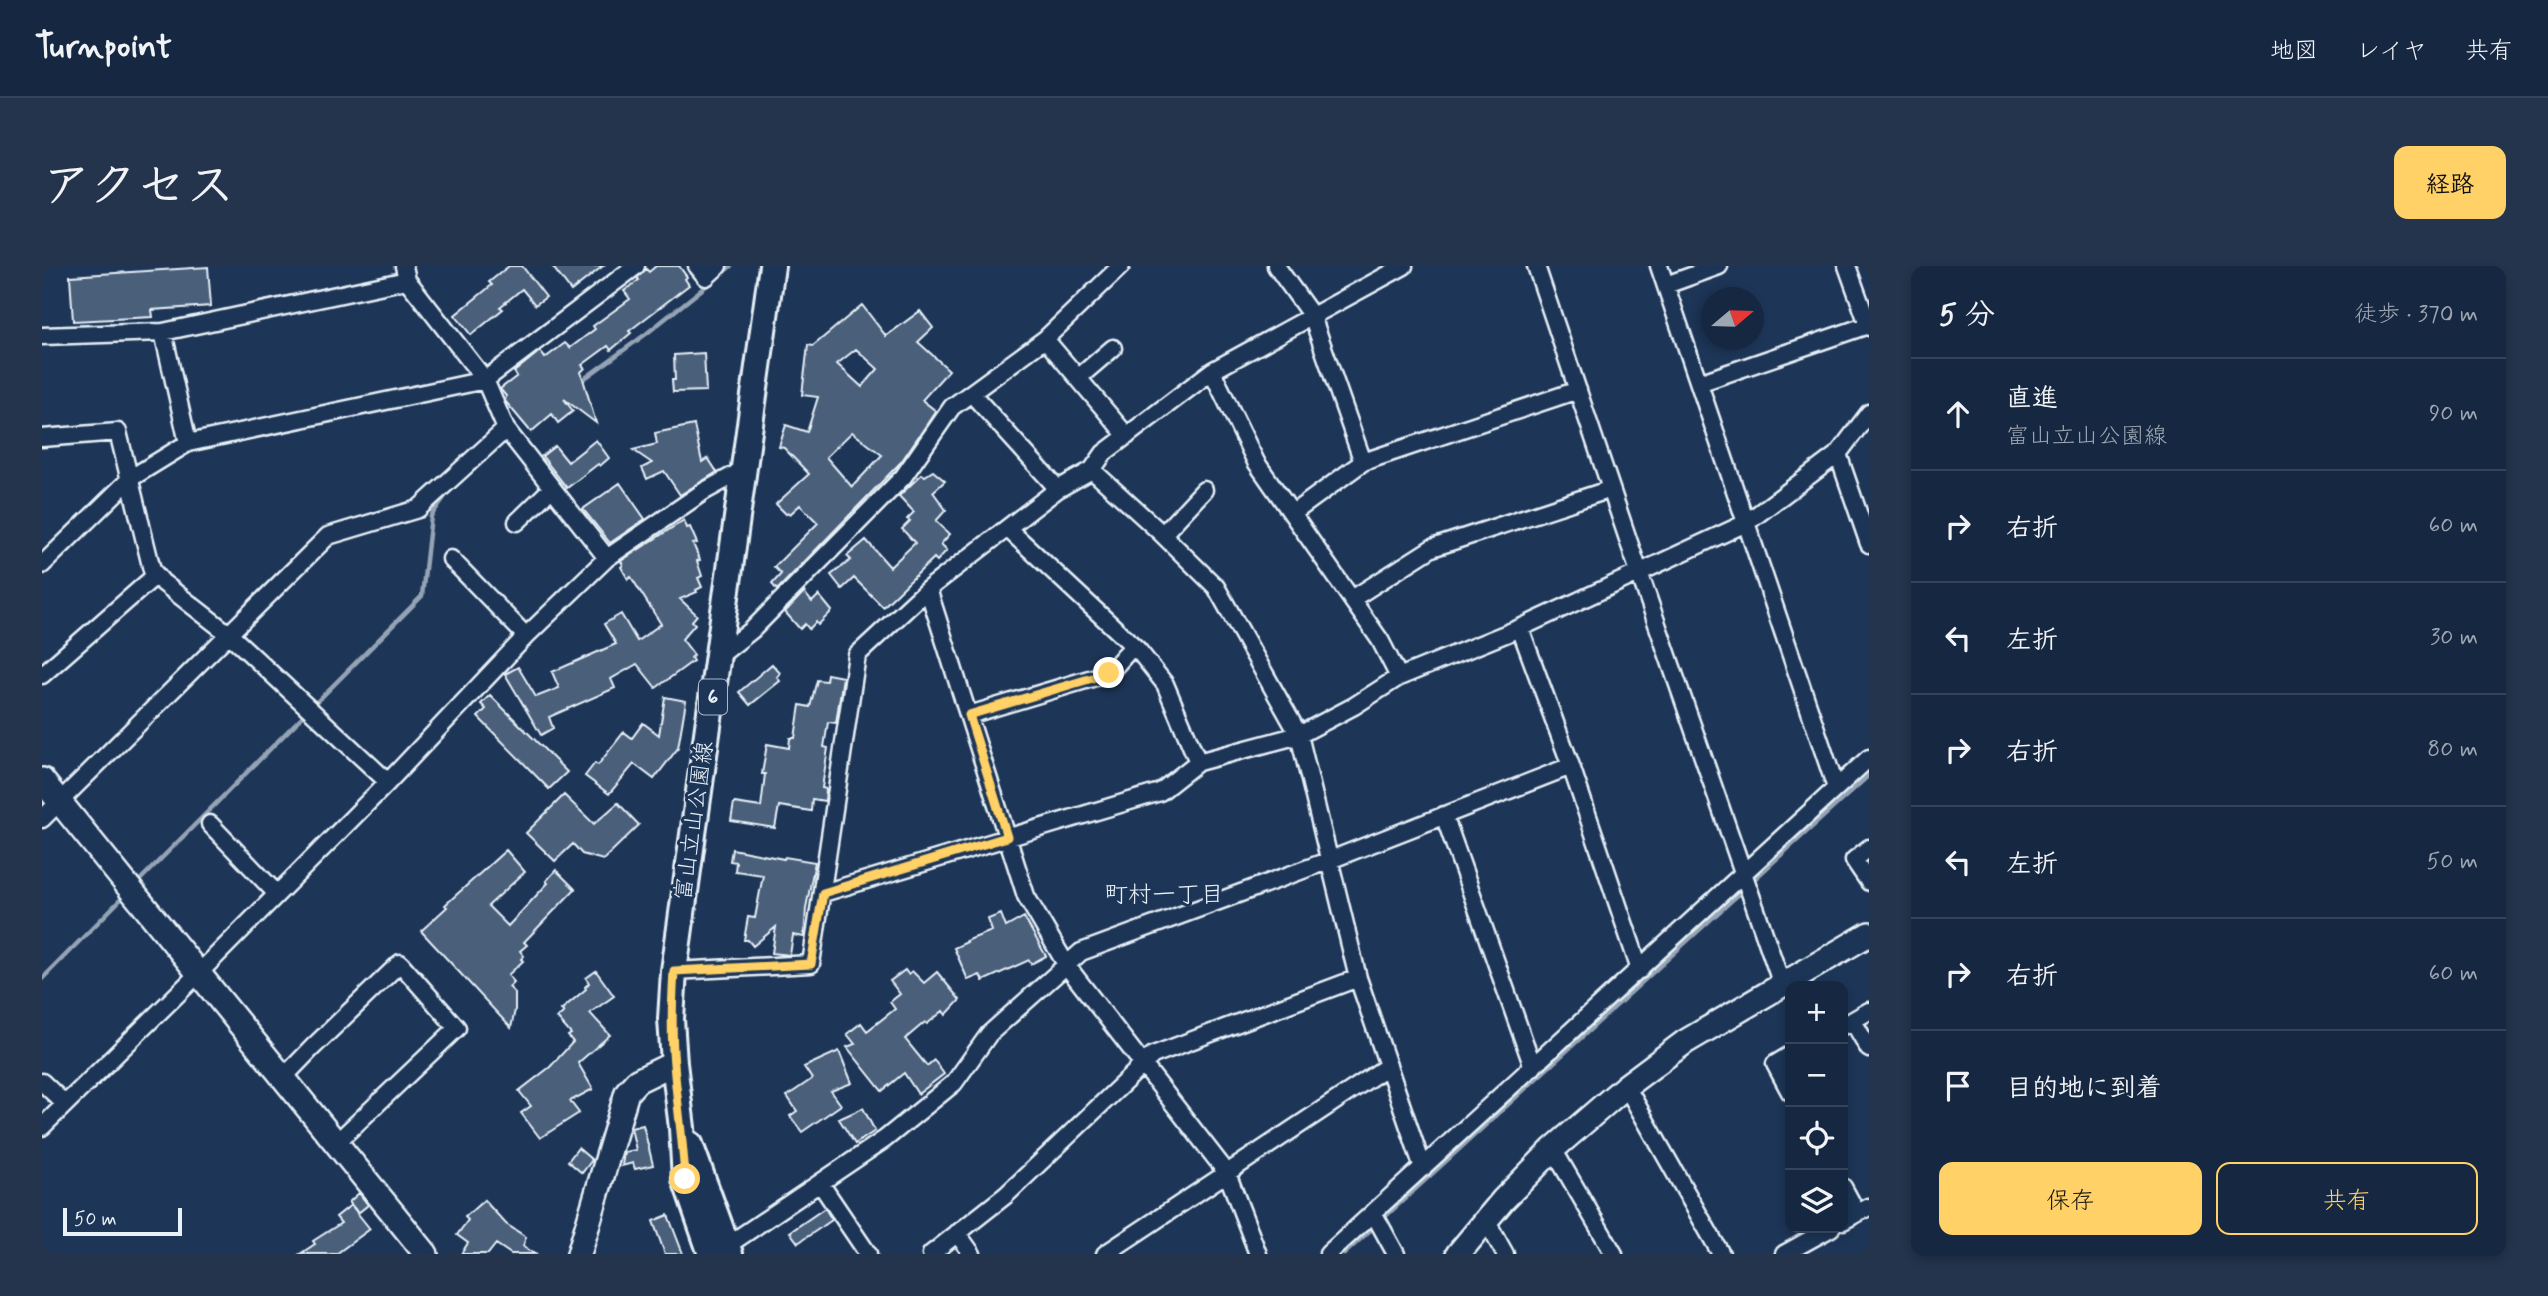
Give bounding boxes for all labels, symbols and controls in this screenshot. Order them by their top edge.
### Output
text: Turnpoint [35,26,172,70]
text: 地図 [2270,36,2318,67]
text: レイヤ [2356,36,2427,67]
text: 共有 [2465,36,2513,67]
button: 経路 [2394,146,2506,219]
text: アクセス [42,155,235,220]
north arrow [1701,287,1764,350]
text: 5 分 [1939,296,1995,335]
text: 徒歩 · 370 m [2354,300,2478,330]
text: 直進 [2006,382,2058,416]
icon: ahead [1939,395,1977,433]
text: 90 m [2429,399,2478,429]
text: 富山立山公園線 [2006,422,2167,452]
icon: right [1939,507,1977,545]
text: 60 m [2429,511,2478,541]
text: 右折 [2006,512,2058,546]
icon: left [1939,619,1977,657]
text: 30 m [2430,623,2478,653]
text: 左折 [2006,624,2058,658]
route end [1093,657,1124,688]
road number: 6 [699,680,727,714]
icon: right [1939,731,1977,769]
text: 80 m [2427,735,2478,765]
text: 右折 [2006,736,2058,770]
street label: 富山立山公園線 [669,739,721,903]
icon: left [1939,843,1977,881]
text: 50 m [2427,847,2478,877]
text: 左折 [2006,848,2058,882]
district label: 町村一丁目 [1104,880,1224,911]
icon: right [1939,955,1977,993]
text: 60 m [2429,959,2478,989]
text: 右折 [2006,960,2058,994]
map controls [1785,981,1848,1233]
button: + [1785,981,1848,1044]
button: − [1785,1044,1848,1107]
icon: arrive [1939,1067,1977,1105]
text: 目的地に到着 [2006,1072,2162,1106]
button: locate [1785,1107,1848,1170]
button: 保存 [1939,1162,2202,1235]
button: 共有 [2216,1162,2478,1235]
route start [669,1163,700,1194]
button: layers [1785,1170,1848,1233]
scale bar [63,1205,182,1237]
text: 50 m [74,1207,117,1232]

